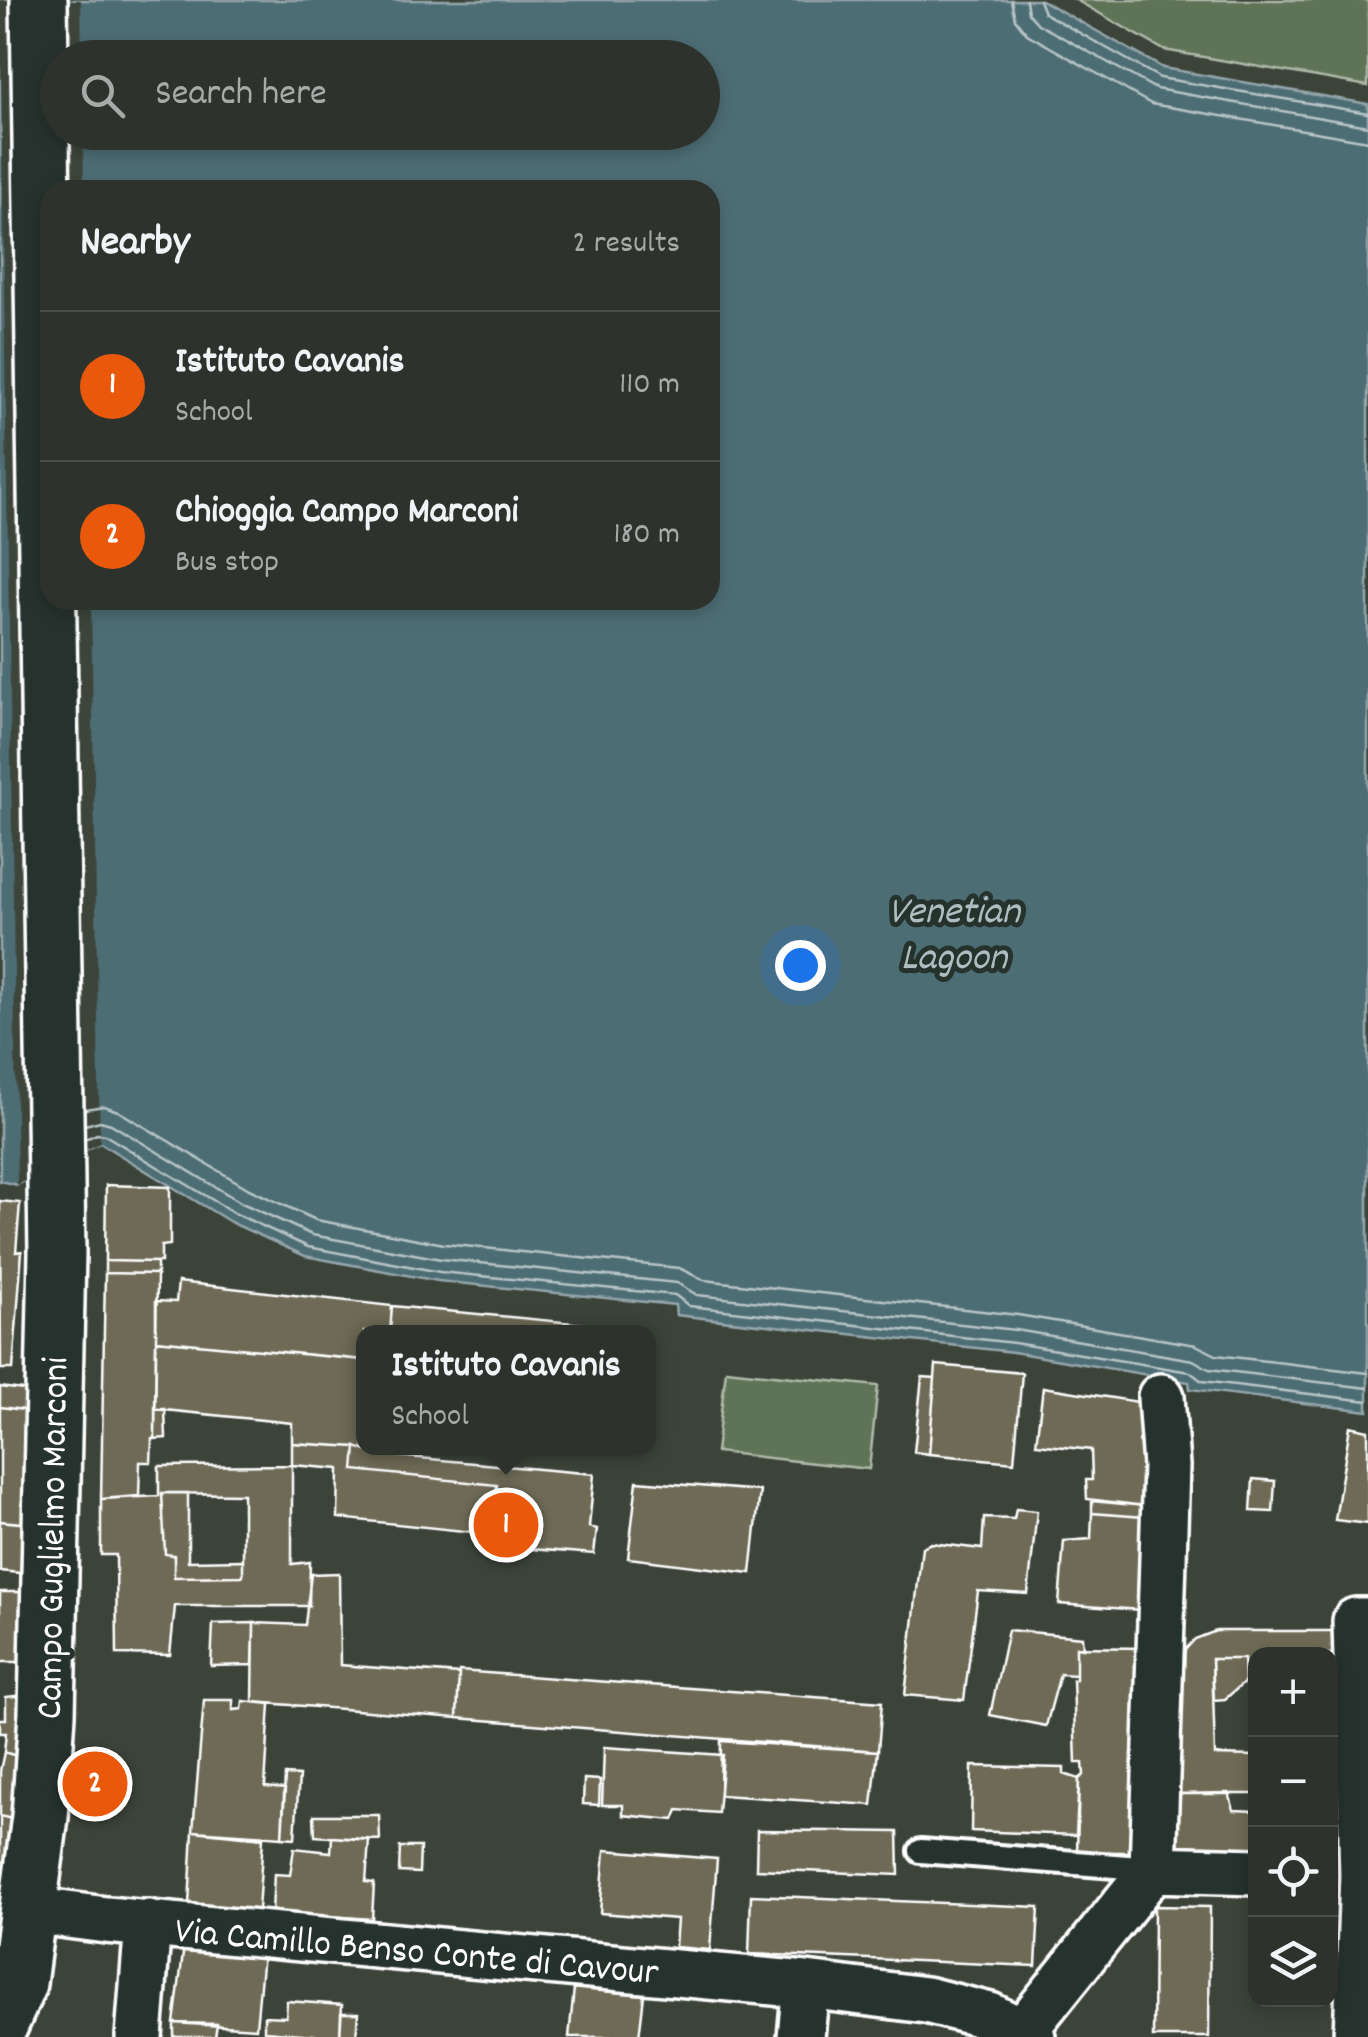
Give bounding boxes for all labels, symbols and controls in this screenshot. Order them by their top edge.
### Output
search box [40,40,720,150]
icon: search [75,68,130,123]
text: Search here [155,68,327,123]
text: Nearby [80,215,190,275]
text: 2 results [573,222,680,268]
text: Istituto Cavanis [175,336,405,391]
text: 1 [109,363,116,409]
text: 110 m [619,363,680,409]
text: School [175,391,253,437]
text: Chioggia Campo Marconi [175,486,519,541]
text: 2 [106,513,119,559]
text: 180 m [613,513,680,559]
text: Bus stop [175,541,279,587]
water label: Venetian Lagoon [888,886,1022,989]
your location [775,940,826,991]
popup [356,1325,656,1455]
text: Istituto Cavanis [391,1340,621,1395]
street label: Campo Guglielmo Marconi [25,1356,86,1720]
text: School [391,1395,469,1441]
pin: 1 [474,1488,538,1562]
map controls [1248,1647,1338,2007]
button: + [1248,1647,1338,1737]
button: − [1248,1737,1338,1827]
pin: 2 [62,1746,128,1822]
button: locate [1248,1827,1338,1917]
street label: Via Camillo Benso Conte di Cavour [173,1906,660,2003]
button: layers [1248,1917,1338,2007]

